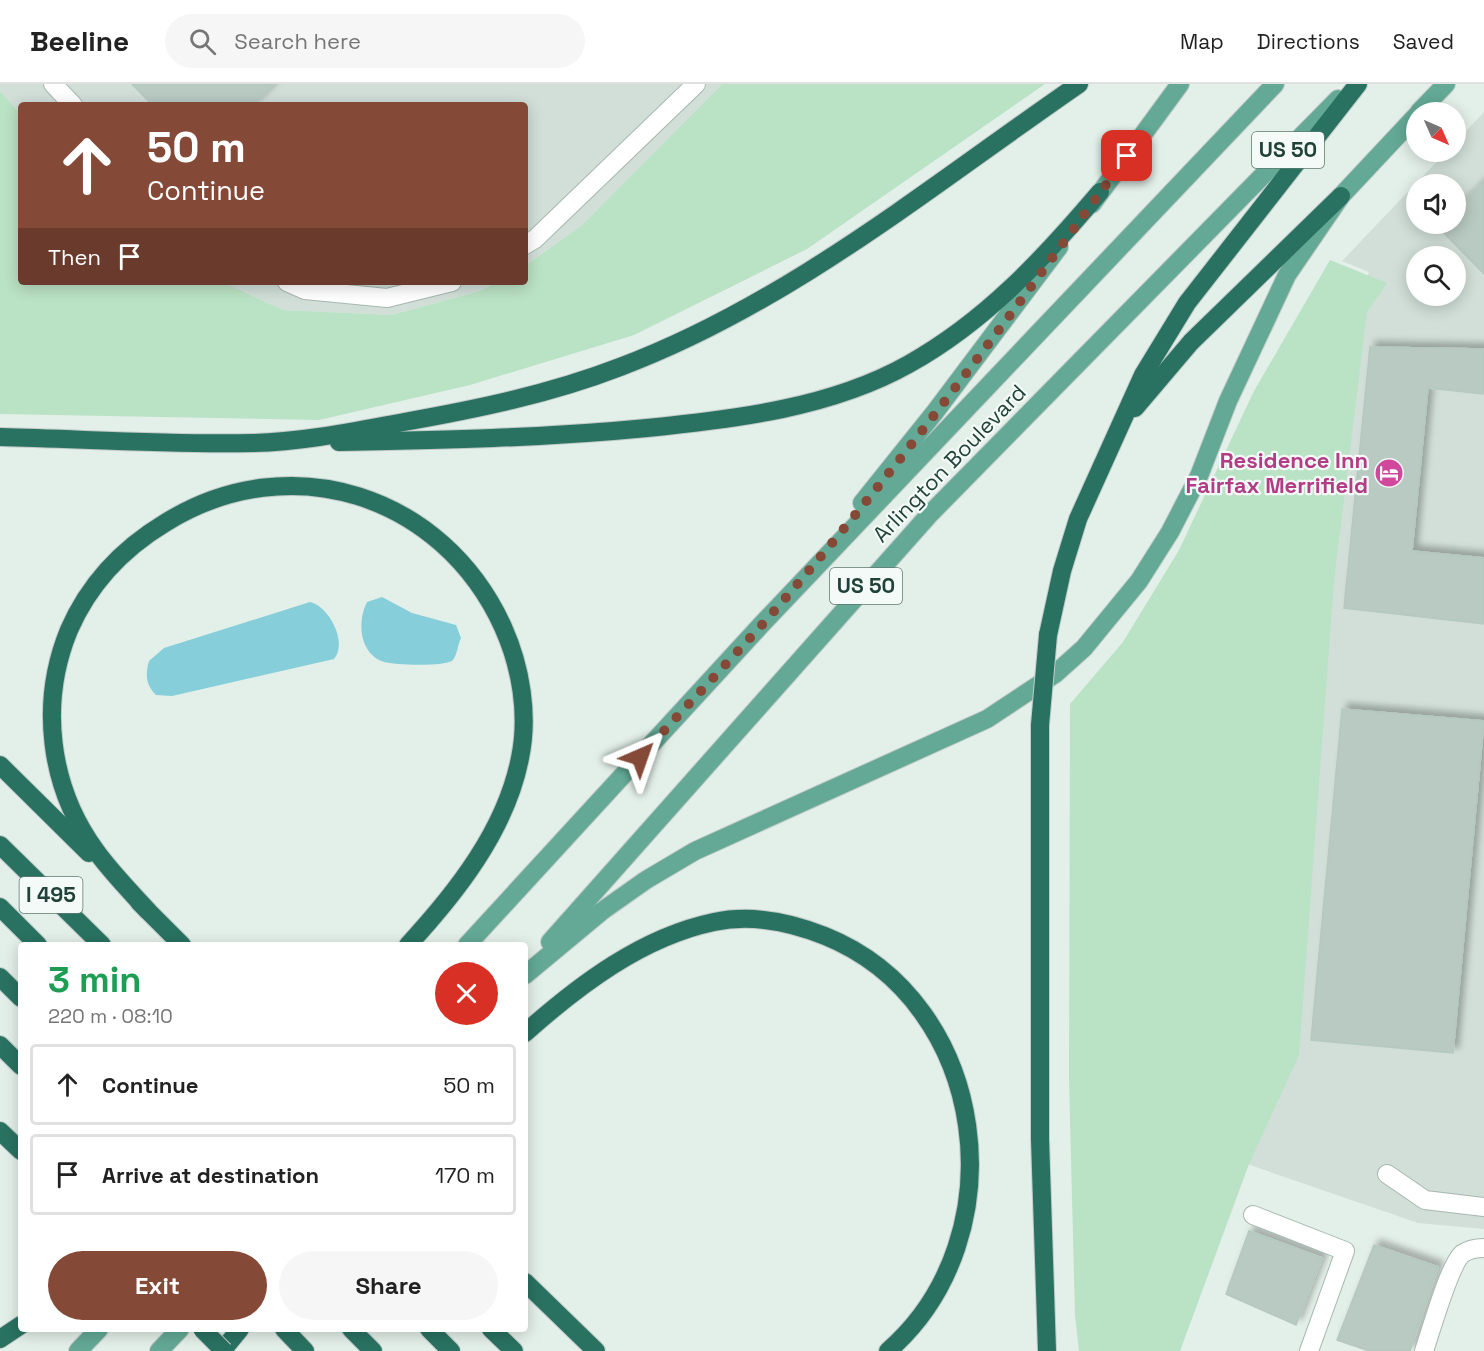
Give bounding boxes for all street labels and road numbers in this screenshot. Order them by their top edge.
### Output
road number: US 50 [1252,132,1324,168]
street label: Arlington Boulevard [866,378,1032,548]
road number: US 50 [830,568,902,604]
road number: I 495 [20,877,82,913]

